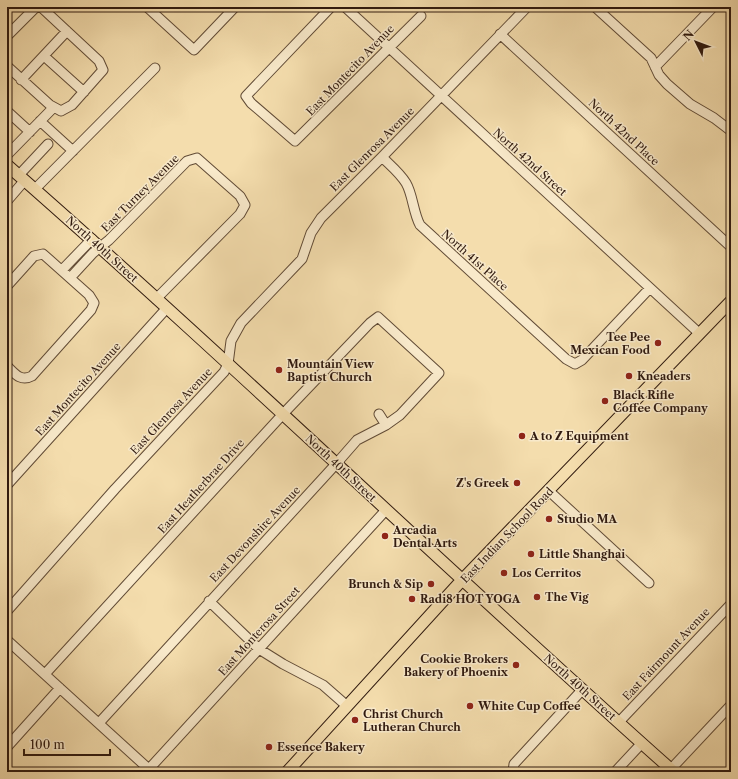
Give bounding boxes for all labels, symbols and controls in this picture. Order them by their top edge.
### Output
street label: East Montecito Avenue [303,22,397,118]
north arrow [676,22,716,62]
text: N [680,27,697,44]
street label: North 42nd Place [586,96,662,168]
street label: East Glenrosa Avenue [327,104,417,194]
street label: North 42nd Street [490,125,570,199]
street label: East Turney Avenue [98,151,182,235]
street label: North 40th Street [63,213,141,285]
street label: North 41st Place [439,226,511,294]
place label: Tee Pee Mexican Food [570,330,651,357]
marker: Tee Pee Mexican Food [653,338,663,348]
street label: East Montecito Avenue [32,339,124,439]
place label: Mountain View Baptist Church [287,357,375,384]
street label: East Glenrosa Avenue [127,365,215,457]
marker: Mountain View Baptist Church [274,365,284,375]
place label: Kneaders [637,369,691,383]
marker: Kneaders [624,371,634,381]
place label: Black Rifle Coffee Company [613,388,708,415]
marker: Black Rifle Coffee Company [600,396,610,406]
place label: A to Z Equipment [529,429,630,443]
street label: North 40th Street [303,431,380,505]
marker: A to Z Equipment [517,431,527,441]
street label: East Heatherbrae Drive [155,436,247,536]
place label: Z's Greek [456,476,510,490]
marker: Z's Greek [512,478,522,488]
street label: East Devonshire Avenue [207,483,303,585]
street label: East Indian School Road [458,484,557,586]
place label: Studio MA [557,512,617,526]
marker: Studio MA [544,514,554,524]
place label: Arcadia Dental Arts [392,523,457,550]
marker: Arcadia Dental Arts [380,531,390,541]
place label: Little Shanghai [539,547,625,561]
marker: Little Shanghai [526,549,536,559]
place label: Los Cerritos [512,566,581,580]
marker: Los Cerritos [499,568,509,578]
place label: Brunch & Sip [348,577,423,591]
marker: Brunch & Sip [426,579,436,589]
street label: East Monterosa Street [215,583,303,679]
place label: The Vig [545,590,589,604]
place label: Radi8 HOT YOGA [420,592,521,606]
marker: The Vig [532,592,542,602]
marker: Radi8 HOT YOGA [407,594,417,604]
street label: East Fairmount Avenue [619,605,713,703]
street label: North 40th Street [541,651,619,723]
place label: Cookie Brokers Bakery of Phoenix [404,652,509,679]
marker: Cookie Brokers Bakery of Phoenix [511,660,521,670]
place label: White Cup Coffee [477,699,581,713]
marker: White Cup Coffee [465,701,475,711]
place label: Christ Church Lutheran Church [363,707,461,734]
marker: Christ Church Lutheran Church [350,715,360,725]
scale bar [24,731,110,757]
text: 100 m [30,737,65,752]
place label: Essence Bakery [277,740,365,754]
marker: Essence Bakery [264,742,274,752]

